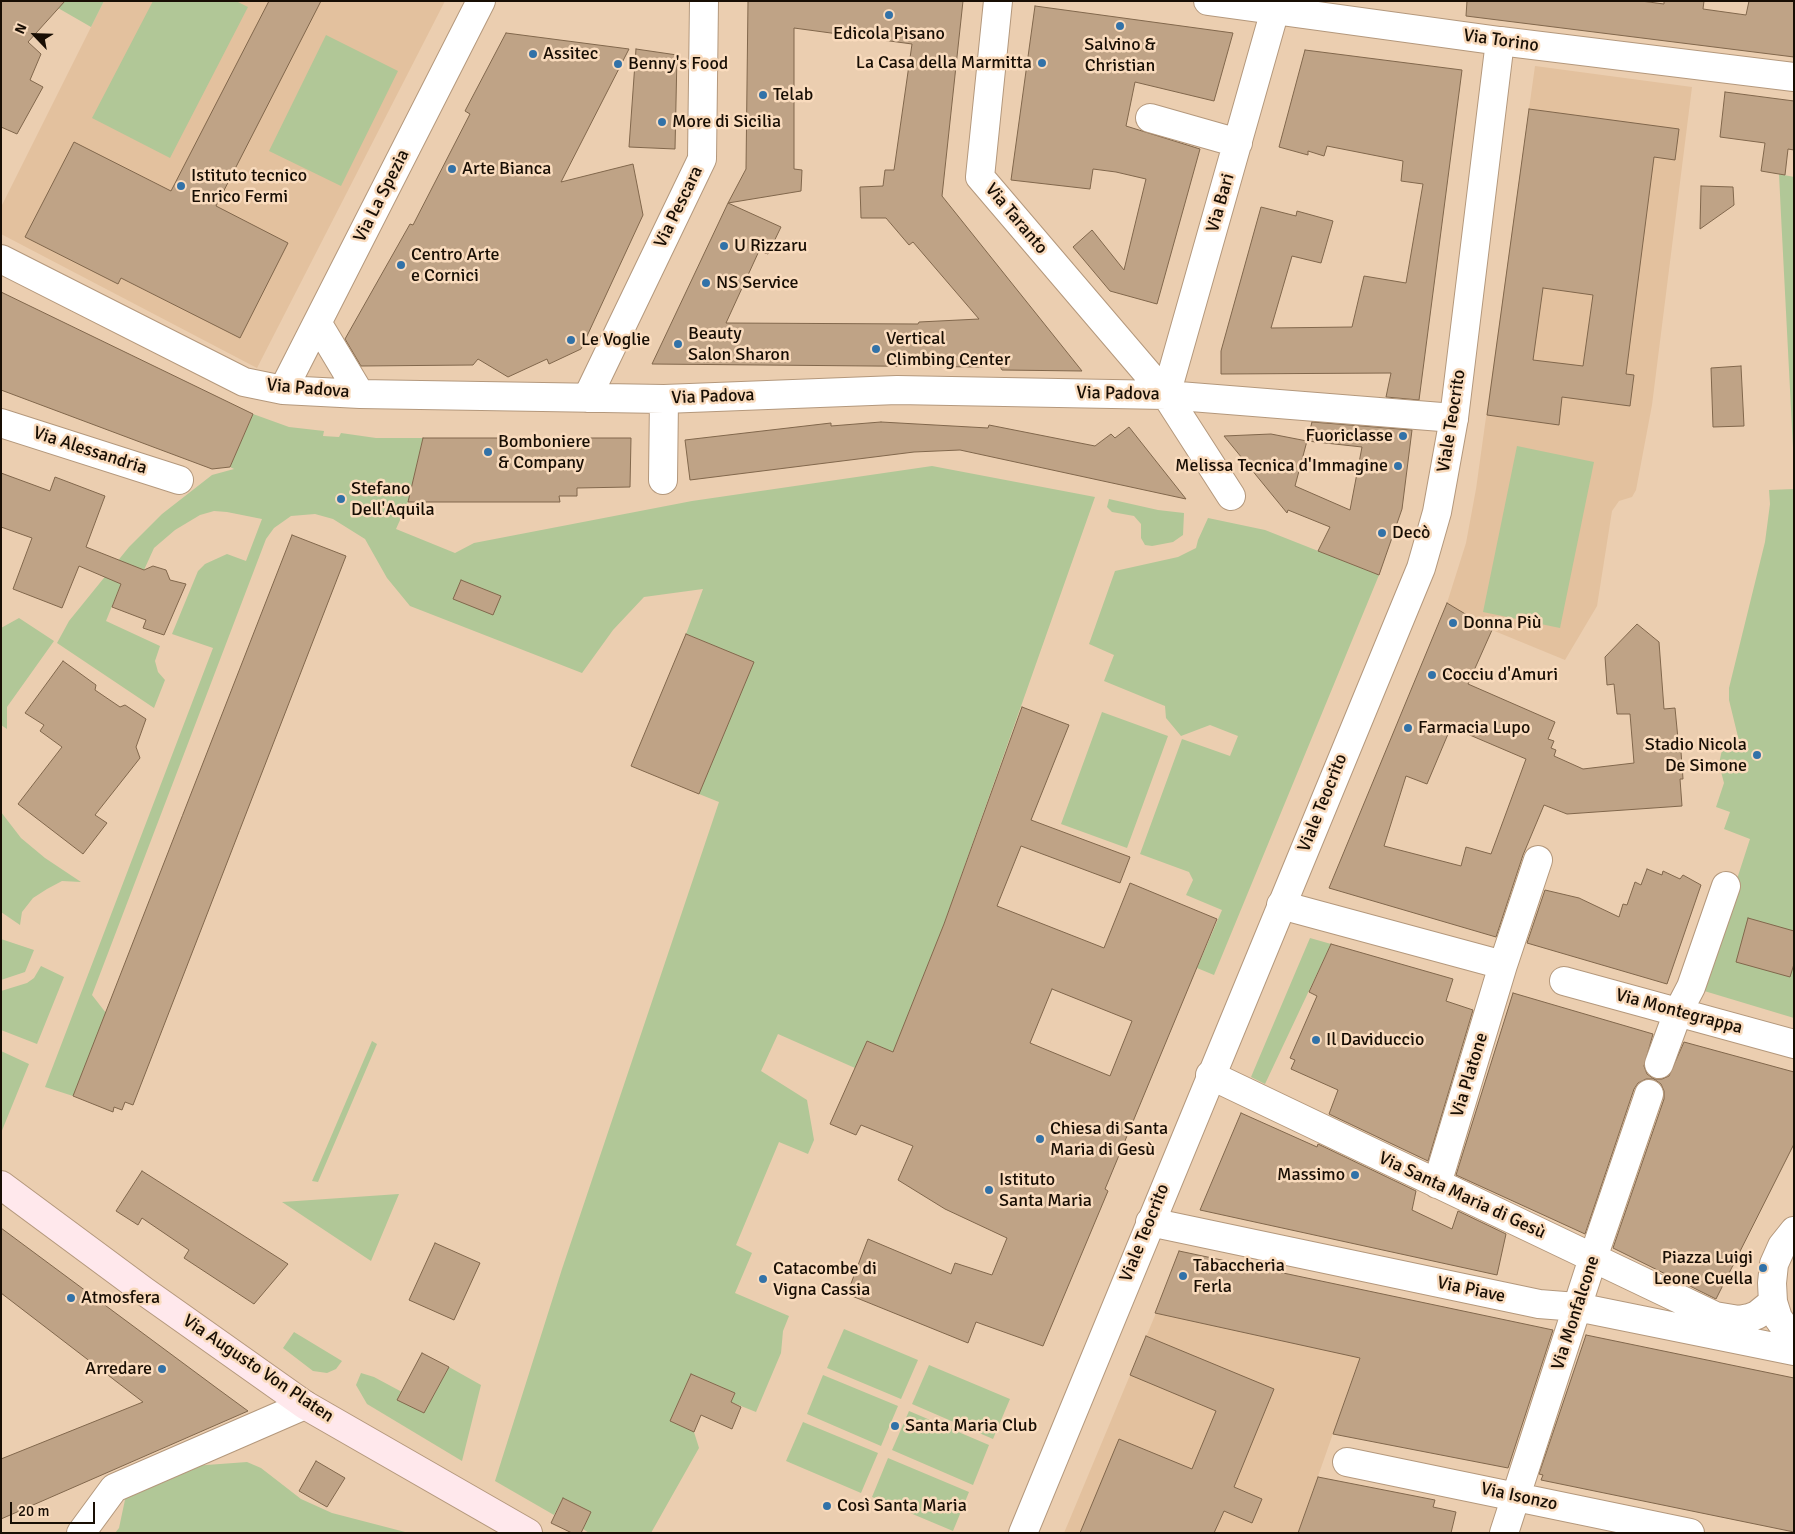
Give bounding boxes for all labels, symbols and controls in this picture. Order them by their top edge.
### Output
marker: Edicola Pisano [883,9,895,21]
north arrow [10,10,60,60]
marker: Salvino & Christian [1114,20,1126,32]
text: N [11,21,31,37]
place label: Edicola Pisano [833,23,945,45]
street label: Via Torino [1462,25,1540,57]
place label: Salvino & Christian [1084,34,1156,76]
place label: Assitec [543,43,598,65]
marker: Assitec [527,48,539,60]
place label: La Casa della Marmitta [856,52,1032,74]
place label: Benny's Food [628,53,728,75]
marker: La Casa della Marmitta [1036,57,1048,69]
marker: Benny's Food [612,58,624,70]
place label: Telab [773,84,813,106]
marker: Telab [757,89,769,101]
place label: More di Sicilia [672,111,781,133]
marker: More di Sicilia [656,116,668,128]
street label: Via La Spezia [349,146,415,246]
place label: Arte Bianca [462,158,551,180]
marker: Arte Bianca [446,163,458,175]
street label: Via Pescara [650,163,708,251]
place label: Istituto tecnico Enrico Fermi [191,165,307,208]
street label: Via Bari [1202,171,1240,235]
street label: Via Taranto [980,179,1052,259]
marker: Istituto tecnico Enrico Fermi [175,180,187,192]
place label: U Rizzaru [734,235,807,257]
marker: U Rizzaru [718,240,730,252]
place label: Centro Arte e Cornici [411,244,500,286]
marker: Centro Arte e Cornici [395,259,407,271]
place label: NS Service [716,272,799,294]
marker: NS Service [700,277,712,289]
place label: Beauty Salon Sharon [688,323,790,366]
place label: Vertical Climbing Center [886,328,1010,370]
place label: Le Voglie [581,329,650,351]
marker: Le Voglie [565,334,577,346]
marker: Beauty Salon Sharon [672,338,684,350]
marker: Vertical Climbing Center [870,343,882,355]
street label: Viale Teocrito [1433,368,1471,474]
street label: Via Padova [266,375,350,403]
street label: Via Padova [1076,382,1160,406]
street label: Via Padova [671,385,755,409]
street label: Via Alessandria [30,422,150,480]
place label: Fuoriclasse [1305,425,1393,447]
marker: Fuoriclasse [1397,430,1409,442]
place label: Bomboniere & Company [498,431,590,474]
marker: Bomboniere & Company [482,446,494,458]
place label: Melissa Tecnica d'Immagine [1175,455,1388,477]
marker: Melissa Tecnica d'Immagine [1392,460,1404,472]
place label: Stefano Dell'Aquila [351,478,435,520]
marker: Stefano Dell'Aquila [335,493,347,505]
place label: Decò [1392,522,1430,544]
marker: Decò [1376,527,1388,539]
place label: Donna Più [1463,612,1542,634]
marker: Donna Più [1447,617,1459,629]
place label: Cocciu d'Amuri [1442,664,1558,686]
marker: Cocciu d'Amuri [1426,669,1438,681]
place label: Farmacia Lupo [1418,717,1530,739]
marker: Farmacia Lupo [1402,722,1414,734]
place label: Stadio Nicola De Simone [1645,734,1747,776]
marker: Stadio Nicola De Simone [1751,749,1763,761]
street label: Viale Teocrito [1294,751,1352,855]
street label: Via Montegrappa [1613,985,1745,1039]
place label: Il Daviduccio [1326,1029,1424,1051]
street label: Via Platone [1447,1030,1493,1120]
marker: Il Daviduccio [1310,1034,1322,1046]
place label: Chiesa di Santa Maria di Gesù [1050,1118,1168,1160]
marker: Chiesa di Santa Maria di Gesù [1034,1133,1046,1145]
street label: Via Santa Maria di Gesù [1375,1148,1549,1244]
place label: Massimo [1277,1164,1345,1186]
place label: Istituto Santa Maria [999,1169,1092,1212]
marker: Massimo [1349,1169,1361,1181]
street label: Viale Teocrito [1116,1181,1174,1285]
marker: Istituto Santa Maria [983,1184,995,1196]
place label: Piazza Luigi Leone Cuella [1654,1247,1753,1290]
street label: Via Monfalcone [1547,1253,1605,1373]
place label: Tabaccheria Ferla [1193,1255,1285,1298]
place label: Catacombe di Vigna Cassia [773,1258,877,1300]
marker: Piazza Luigi Leone Cuella [1757,1262,1769,1274]
marker: Tabaccheria Ferla [1177,1270,1189,1282]
street label: Via Piave [1435,1272,1507,1308]
marker: Catacombe di Vigna Cassia [757,1273,769,1285]
place label: Atmosfera [81,1287,160,1309]
marker: Atmosfera [65,1292,77,1304]
street label: Via Augusto Von Platen [178,1310,338,1428]
place label: Arredare [85,1358,152,1380]
marker: Arredare [156,1363,168,1375]
place label: Santa Maria Club [905,1415,1037,1437]
marker: Santa Maria Club [889,1420,901,1432]
street label: Via Isonzo [1479,1478,1559,1516]
scale bar [12,1492,98,1524]
place label: Così Santa Maria [837,1495,967,1517]
marker: Così Santa Maria [821,1500,833,1512]
text: 20 m [18,1502,49,1520]

